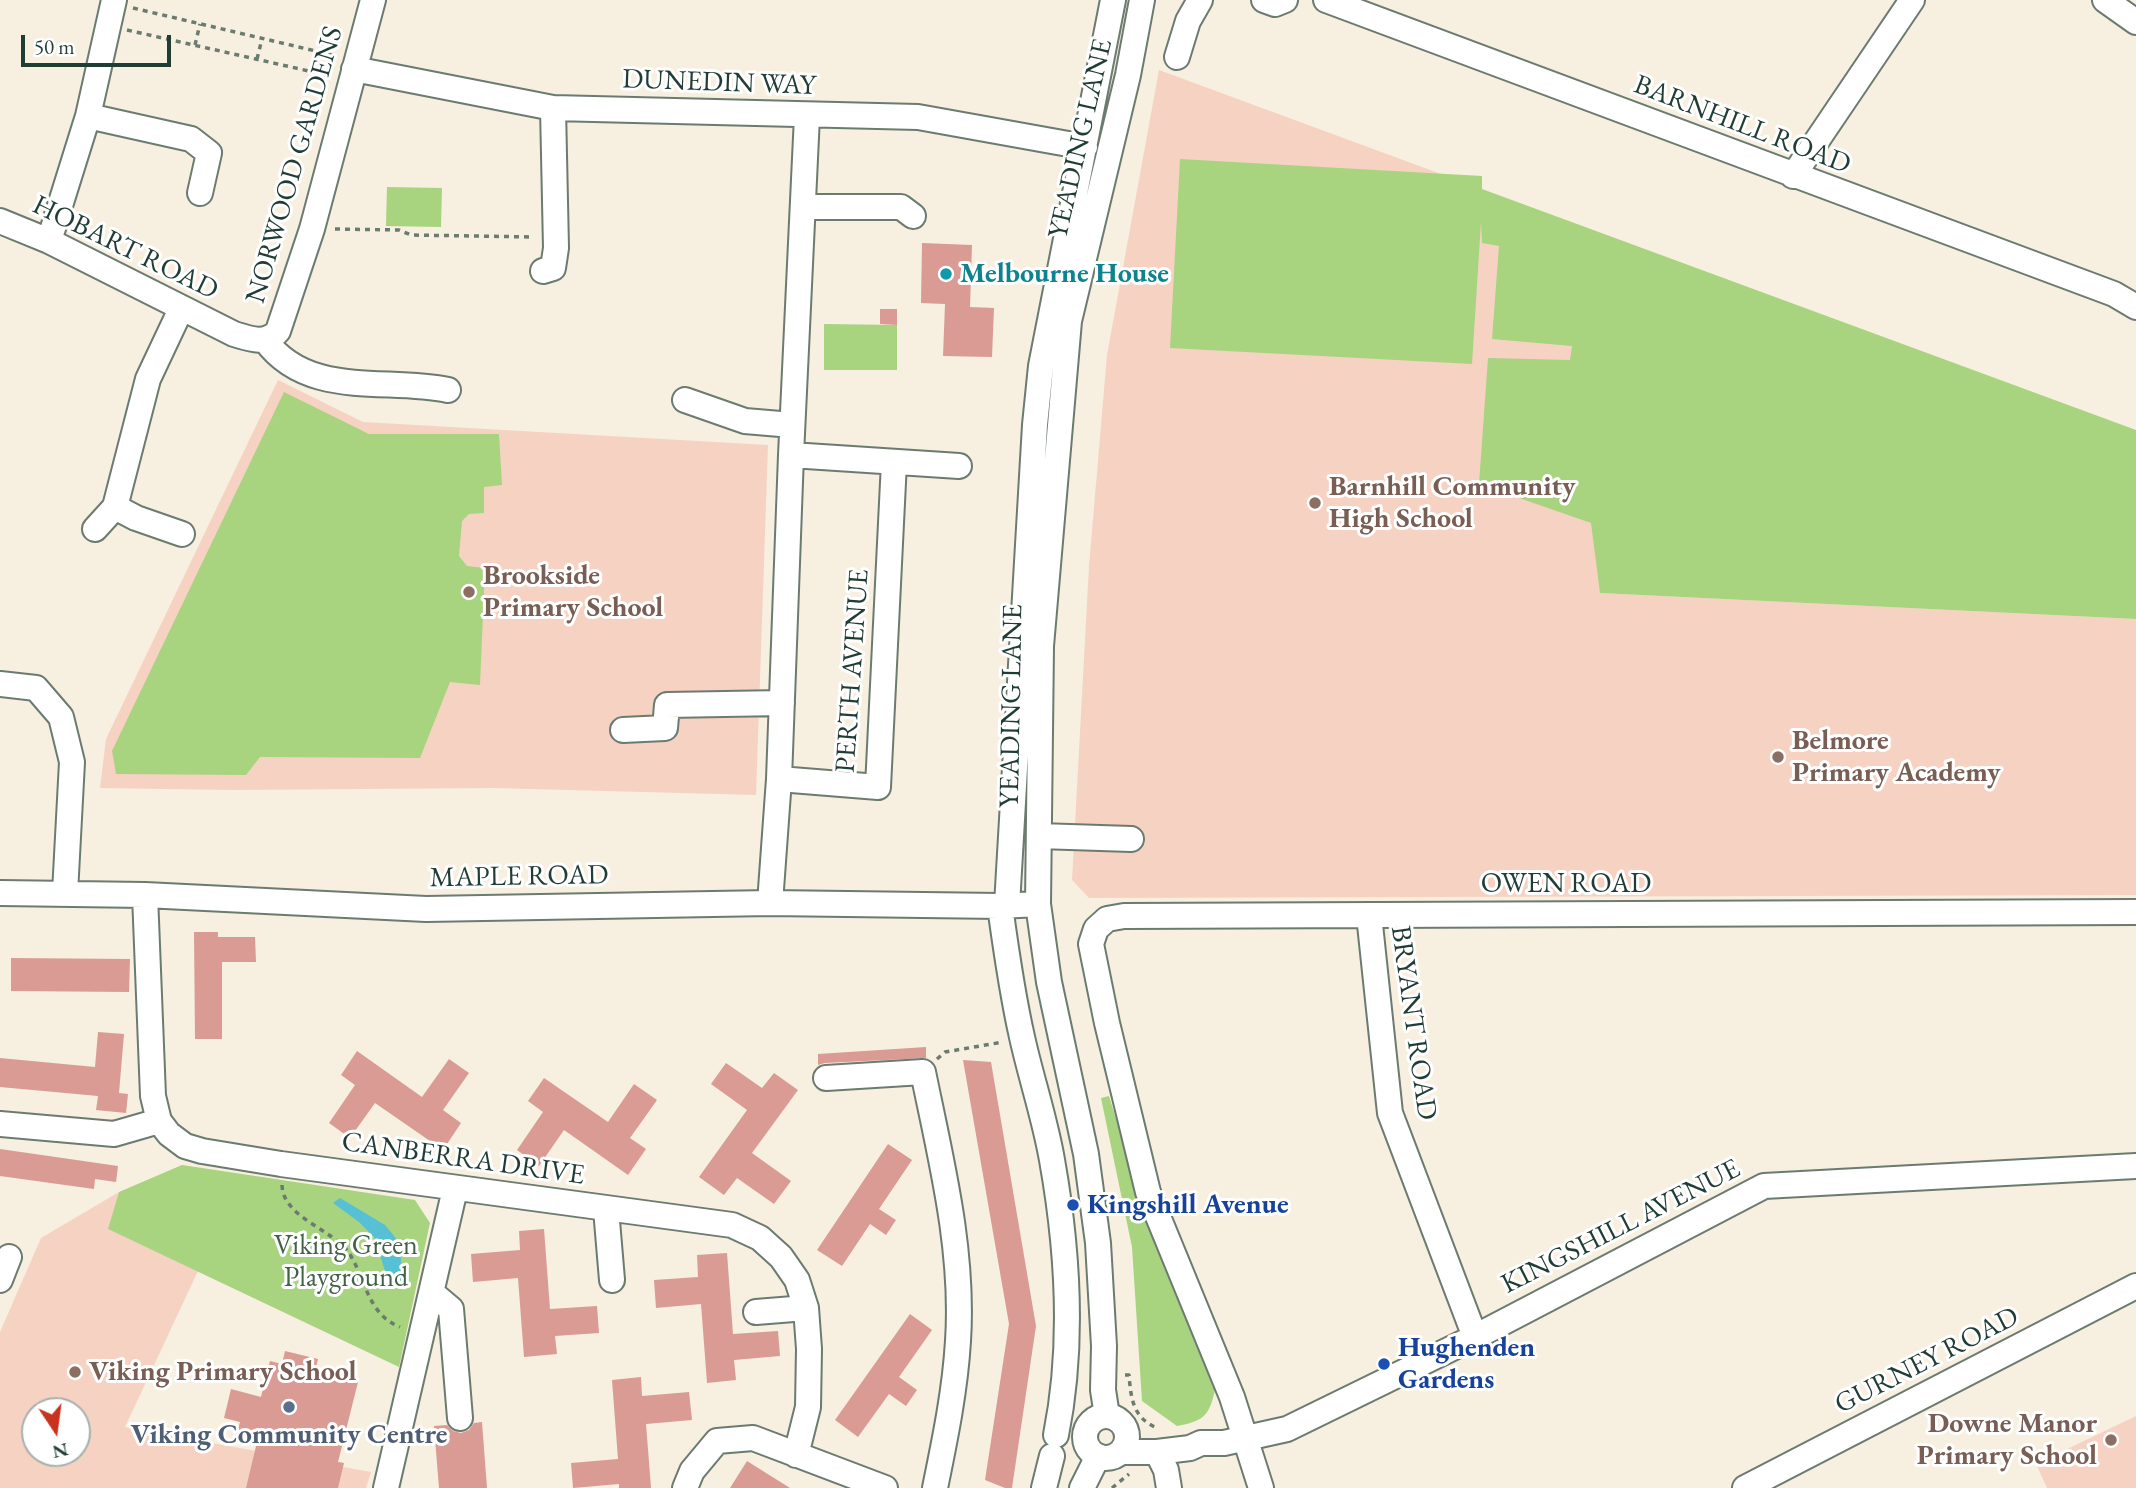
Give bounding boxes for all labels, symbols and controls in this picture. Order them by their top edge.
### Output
scale bar [24,21,175,65]
street label: NORWOOD GARDENS [239,23,351,307]
text: 50 m [34,33,75,60]
street label: YEADING LANE [1042,36,1120,242]
street label: DUNEDIN WAY [622,63,816,103]
street label: BARNHILL ROAD [1629,68,1855,182]
street label: HOBART ROAD [27,189,223,307]
place label: Melbourne House [960,257,1169,291]
marker: Melbourne House [938,266,954,282]
place label: Barnhill Community High School [1329,470,1575,536]
marker: Barnhill Community High School [1307,495,1323,511]
place label: Brookside Primary School [483,559,663,625]
street label: PERTH AVENUE [829,568,877,774]
marker: Brookside Primary School [461,584,477,600]
street label: YEADING LANE [993,604,1031,808]
place label: Belmore Primary Academy [1792,724,2000,790]
marker: Belmore Primary Academy [1770,749,1786,765]
street label: MAPLE ROAD [429,859,609,895]
street label: OWEN ROAD [1481,867,1651,901]
street label: BRYANT ROAD [1383,924,1443,1122]
street label: CANBERRA DRIVE [339,1125,587,1193]
street label: KINGSHILL AVENUE [1496,1152,1746,1302]
place label: Kingshill Avenue [1087,1188,1289,1222]
marker: Kingshill Avenue [1065,1197,1081,1213]
park label: Viking Green Playground [274,1229,418,1295]
street label: GURNEY ROAD [1829,1300,2025,1422]
place label: Hughenden Gardens [1398,1331,1535,1397]
place label: Viking Primary School [89,1355,357,1389]
marker: Hughenden Gardens [1376,1356,1392,1372]
marker: Viking Primary School [67,1364,83,1380]
north arrow [21,1397,91,1467]
marker: Viking Community Centre [281,1399,297,1415]
place label: Downe Manor Primary School [1917,1407,2097,1473]
place label: Viking Community Centre [131,1418,447,1452]
marker: Downe Manor Primary School [2103,1432,2119,1448]
text: N [50,1437,71,1465]

